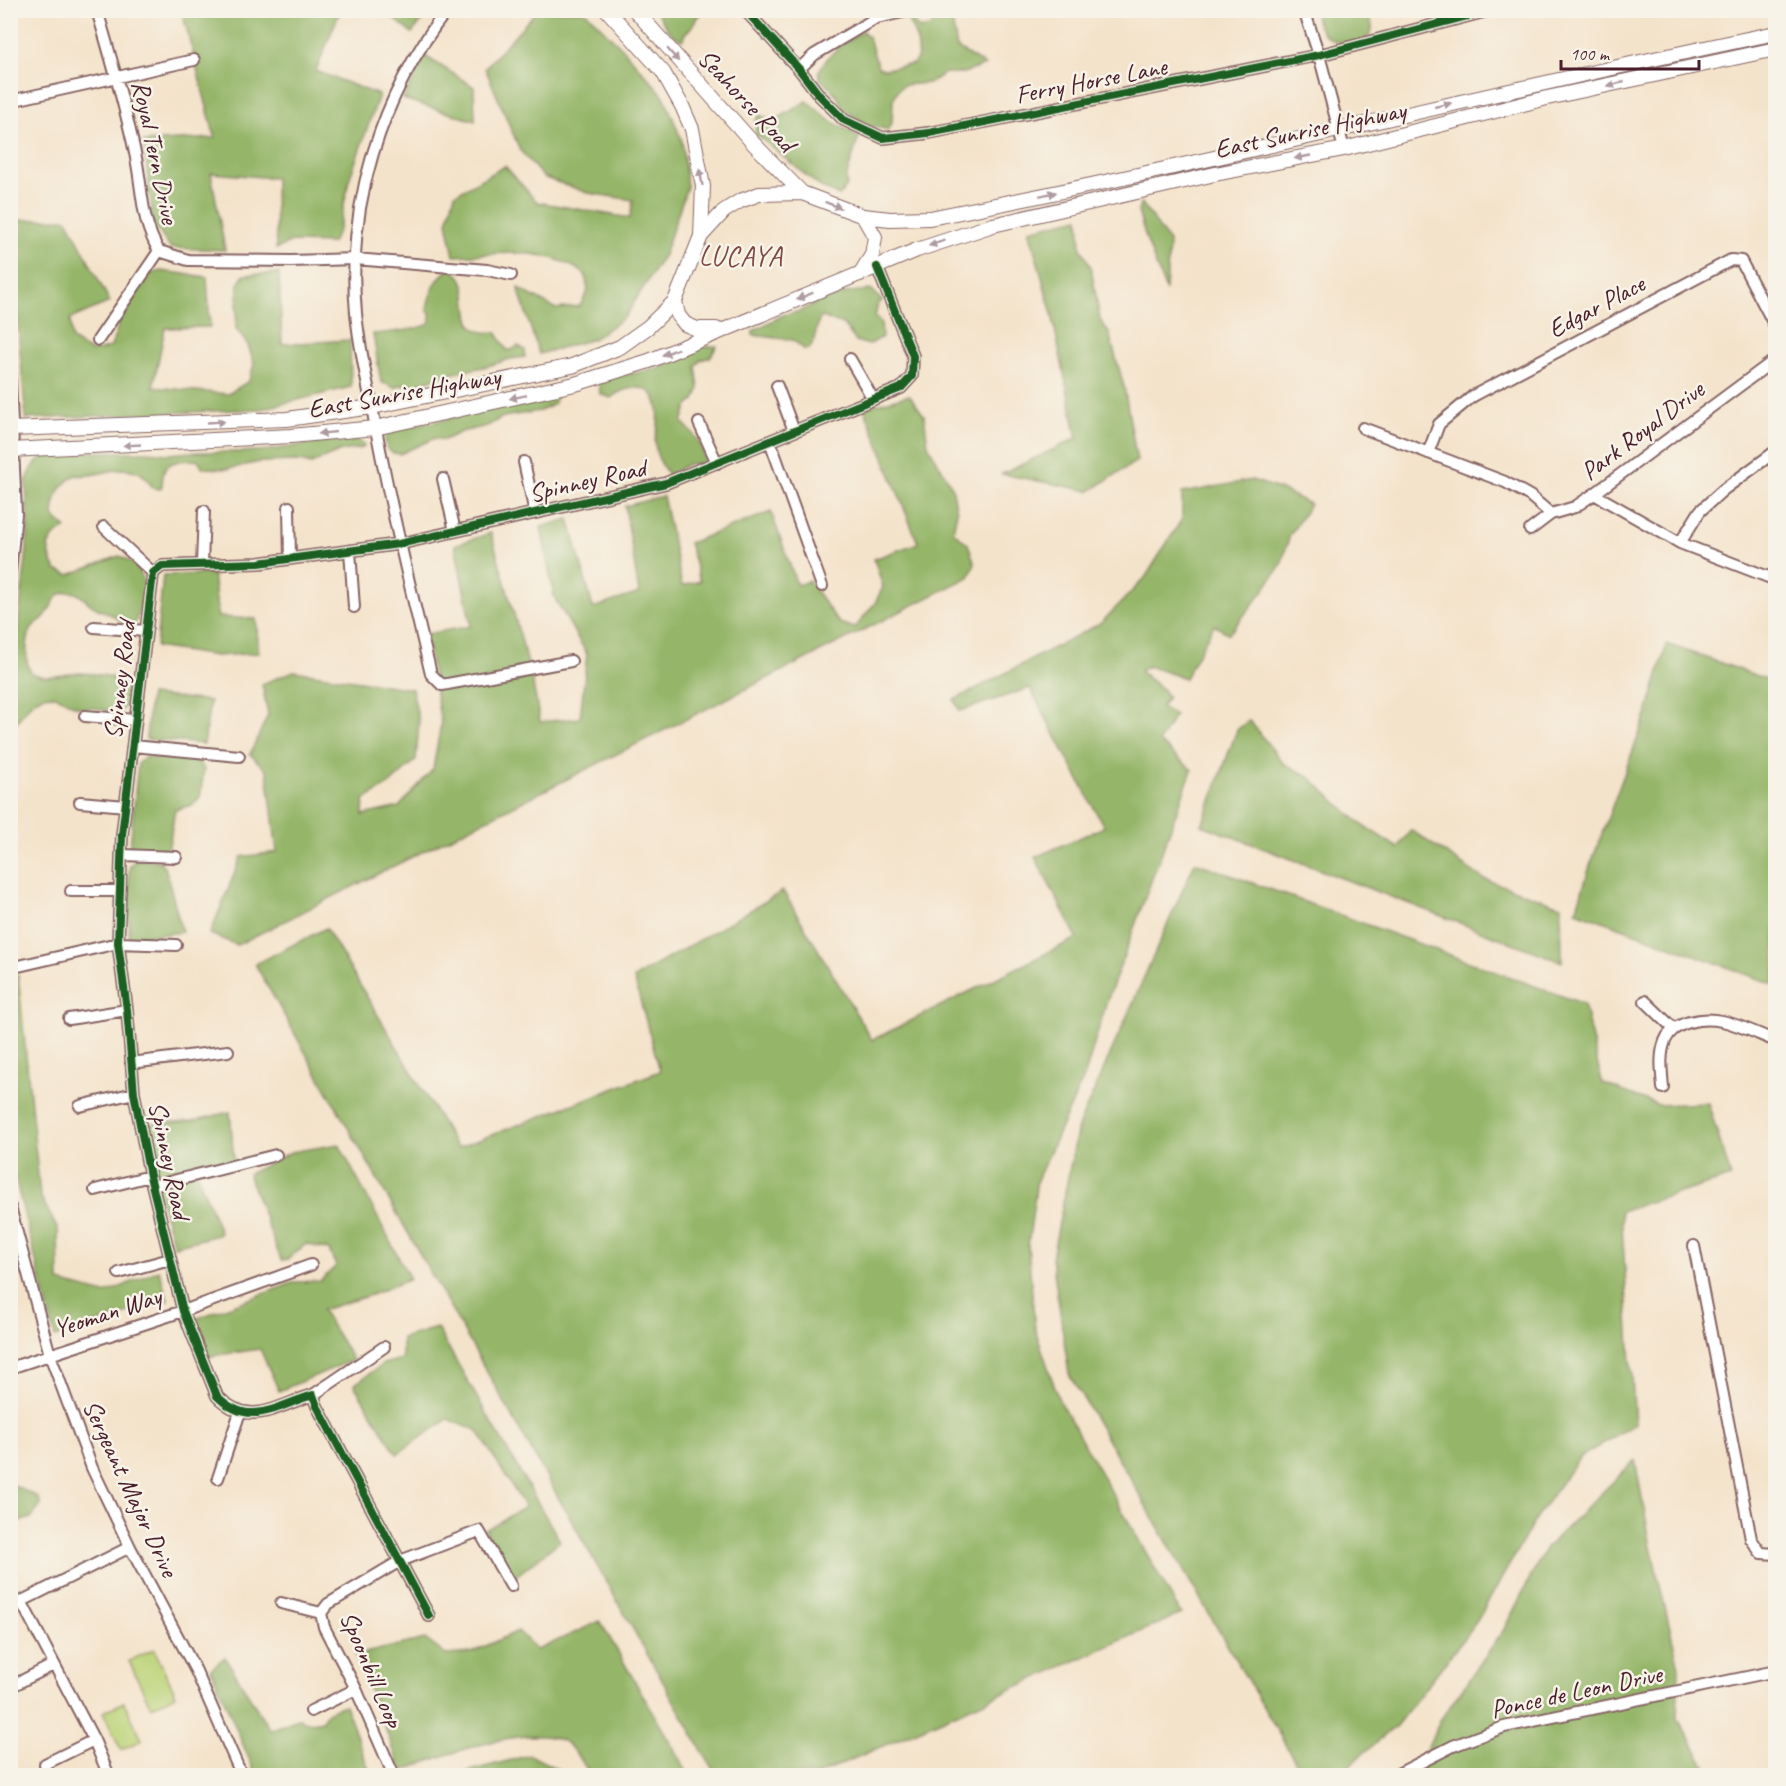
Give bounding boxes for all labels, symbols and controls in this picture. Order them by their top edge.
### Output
scale bar [1561,33,1699,71]
street label: Seahorse Road [691,42,805,162]
text: 100 m [1570,43,1611,65]
one-way arrow [667,47,680,63]
street label: Ferry Horse Lane [1013,49,1171,111]
street label: Royal Tern Drive [124,78,187,228]
one-way arrow [1607,79,1625,89]
street label: East Sunrise Highway [1212,93,1411,166]
one-way arrow [1434,100,1452,110]
one-way arrow [1294,153,1313,162]
one-way arrow [696,168,705,187]
one-way arrow [1039,189,1058,198]
one-way arrow [824,201,842,210]
district label: LUCAYA [699,238,784,273]
one-way arrow [928,239,946,249]
street label: Edgar Place [1542,267,1652,346]
one-way arrow [796,291,814,301]
one-way arrow [661,348,679,357]
street label: East Sunrise Highway [305,359,505,426]
street label: Park Royal Drive [1574,372,1712,488]
one-way arrow [509,392,527,402]
one-way arrow [206,417,225,427]
one-way arrow [317,428,336,438]
one-way arrow [122,440,141,449]
street label: Spinney Road [526,450,652,510]
street label: Spinney Road [96,615,144,741]
street label: Spinney Road [141,1099,199,1225]
street label: Yeoman Way [49,1279,167,1345]
street label: Sergeant Major Drive [75,1395,187,1584]
street label: Spoonbill Loop [332,1606,412,1734]
street label: Ponce de Leon Drive [1488,1657,1667,1726]

